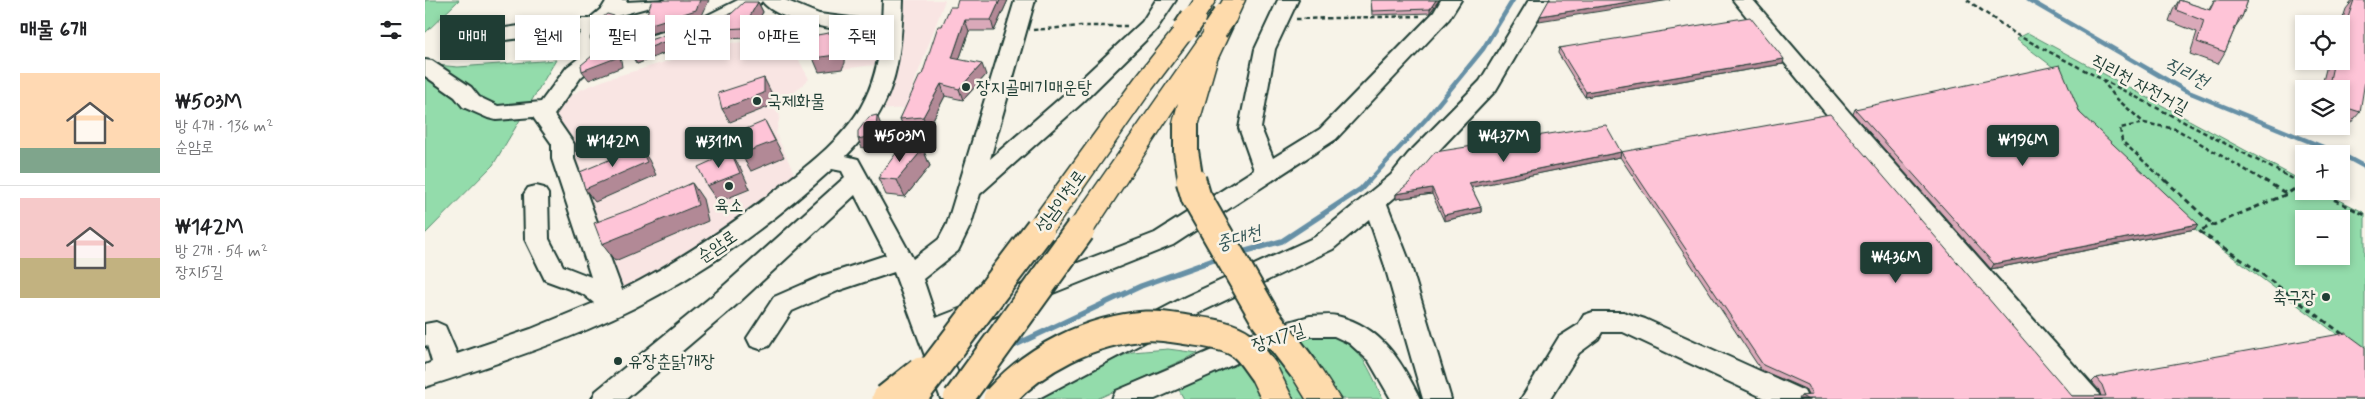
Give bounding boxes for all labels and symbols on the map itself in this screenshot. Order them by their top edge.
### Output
street label: 직리천 자전거길 [2087,49,2193,121]
water label: 직리천 [2160,52,2214,96]
place label: 장지골메기매운탕 [976,76,1092,100]
marker: 장지골메기매운탕 [960,81,972,93]
place label: 국제화물 [767,90,825,114]
marker: 국제화물 [751,95,763,107]
pin: ₩503M [865,120,935,163]
pin: ₩437M [1469,120,1539,163]
pin: ₩196M [1988,124,2058,167]
pin: ₩142M [578,126,648,168]
pin: ₩311M [684,126,754,169]
street label: 성남이천로 [1030,165,1092,238]
marker: 육소 [723,180,735,192]
place label: 육소 [715,194,743,218]
water label: 중대천 [1213,220,1266,257]
street label: 순암로 [693,225,742,269]
pin: ₩436M [1861,242,1931,284]
place label: 축구장 [2273,286,2316,310]
marker: 축구장 [2320,291,2332,303]
street label: 장지7길 [1249,318,1308,358]
place label: 유장춘닭개장 [628,350,715,374]
marker: 유장춘닭개장 [612,355,624,367]

